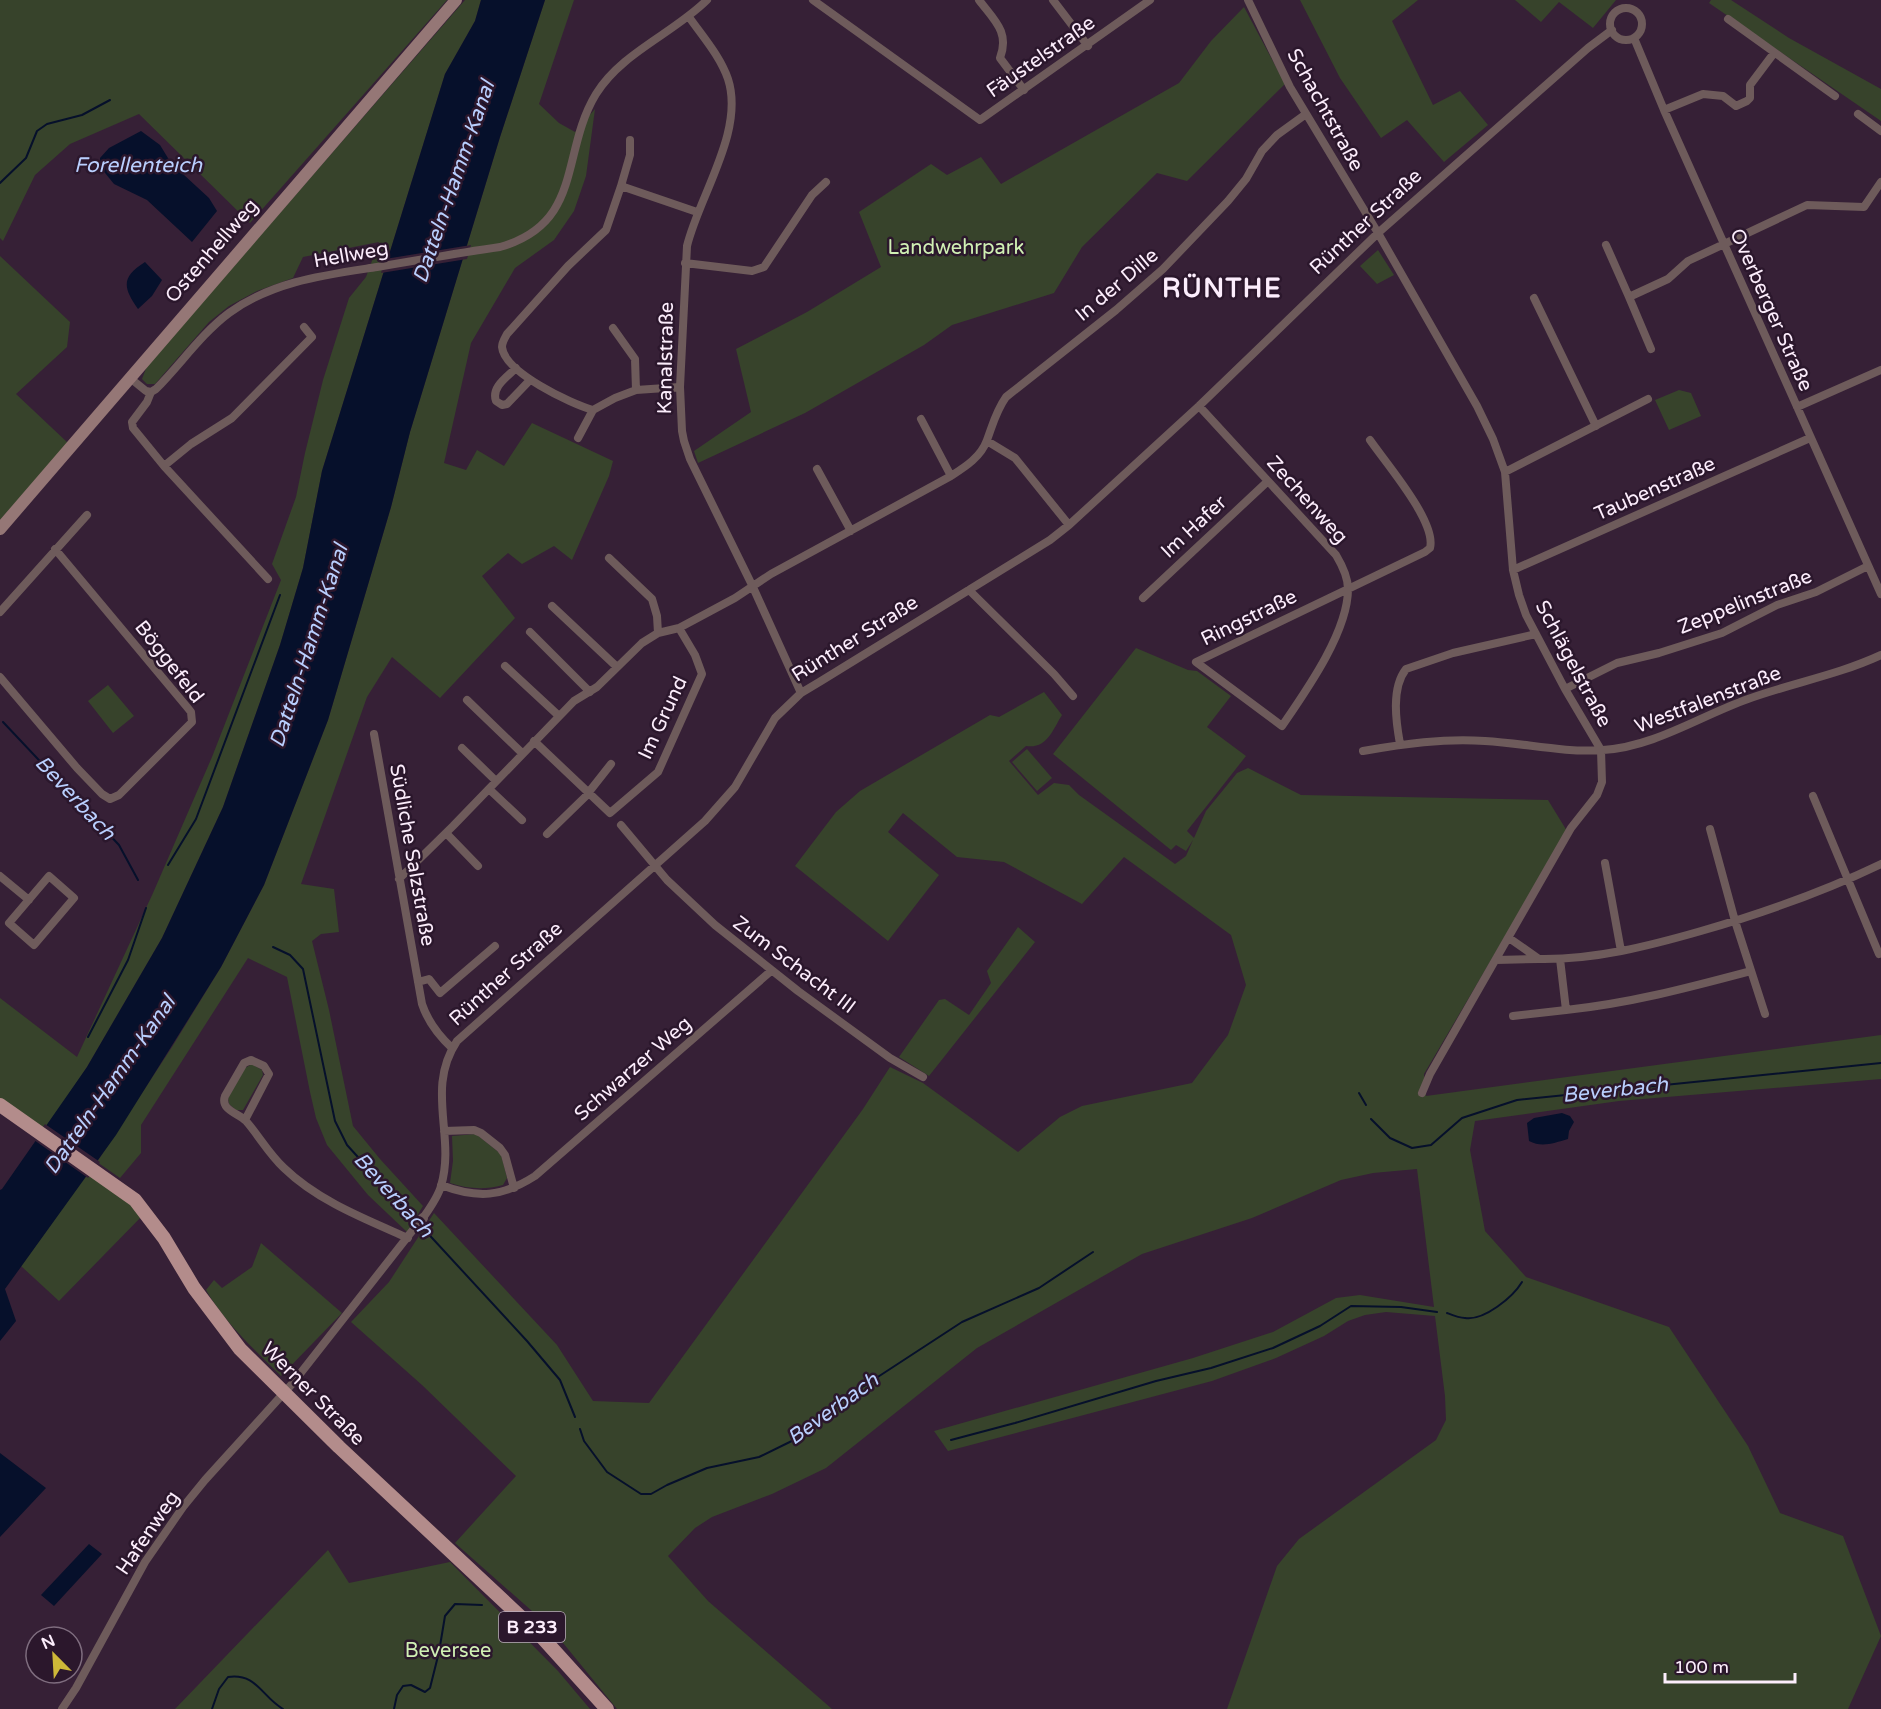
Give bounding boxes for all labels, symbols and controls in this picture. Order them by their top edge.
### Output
street label: Fäustelstraße [982,11,1100,103]
street label: Schachtstraße [1281,45,1369,175]
water label: Datteln-Hamm-Kanal [408,75,501,286]
water label: Forellenteich [74,153,203,178]
street label: Rünther Straße [1305,164,1427,280]
street label: Ostenhellweg [160,194,264,308]
street label: Overberger Straße [1724,225,1818,395]
park label: Landwehrpark [888,236,1025,260]
street label: Hellweg [312,237,390,273]
street label: In der Dille [1071,243,1163,327]
district label: RÜNTHE [1162,273,1282,304]
street label: Kanalstraße [653,302,679,414]
street label: Zechenweg [1261,451,1353,549]
street label: Taubenstraße [1591,452,1719,526]
street label: Im Hafer [1156,490,1232,563]
water label: Datteln-Hamm-Kanal [264,539,354,751]
street label: Zeppelinstraße [1675,564,1815,640]
street label: Ringstraße [1197,585,1301,651]
street label: Rünther Straße [787,591,923,687]
street label: Schlägelstraße [1530,597,1616,731]
street label: Böggefeld [129,616,209,708]
street label: Westfalenstraße [1632,661,1784,739]
street label: Im Grund [633,673,693,763]
water label: Beverbach [30,751,121,846]
street label: Südliche Salzstraße [384,762,440,948]
street label: Zum Schacht III [728,911,860,1019]
street label: Rünther Straße [444,917,568,1031]
water label: Datteln-Hamm-Kanal [39,989,183,1179]
street label: Schwarzer Weg [570,1012,696,1126]
water label: Beverbach [1561,1072,1670,1108]
water label: Beverbach [348,1147,439,1244]
street label: Werner Straße [256,1337,370,1451]
water label: Beverbach [783,1367,884,1450]
street label: Hafenweg [111,1486,185,1580]
road number: B 233 [499,1612,565,1642]
north arrow [24,1625,84,1685]
text: N [38,1630,58,1654]
park label: Beversee [405,1639,491,1663]
scale bar [1665,1646,1796,1684]
text: 100 m [1674,1656,1729,1678]

